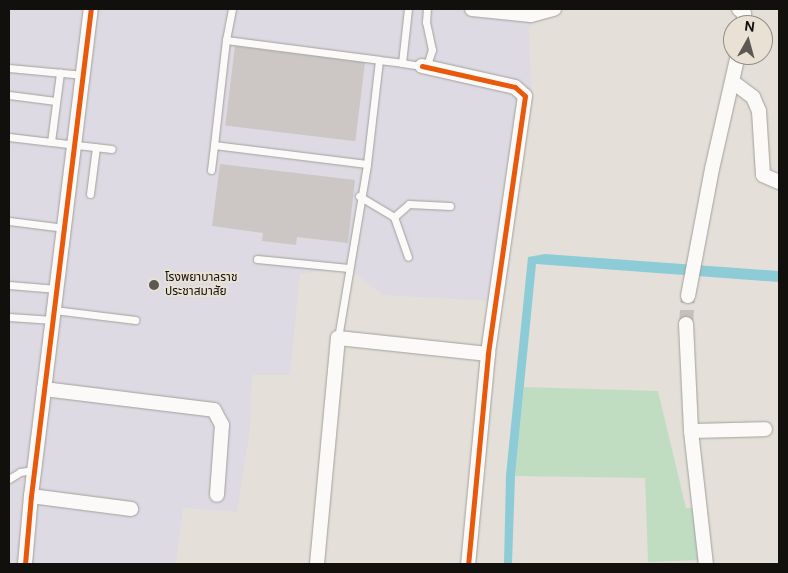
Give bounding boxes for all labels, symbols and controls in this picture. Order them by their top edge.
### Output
north arrow [723,15,773,65]
text: N [744,17,756,36]
place label: โรงพยาบาลราช ประชาสมาสัย [165,271,238,299]
marker: โรงพยาบาลราช ประชาสมาสัย [147,278,161,292]

